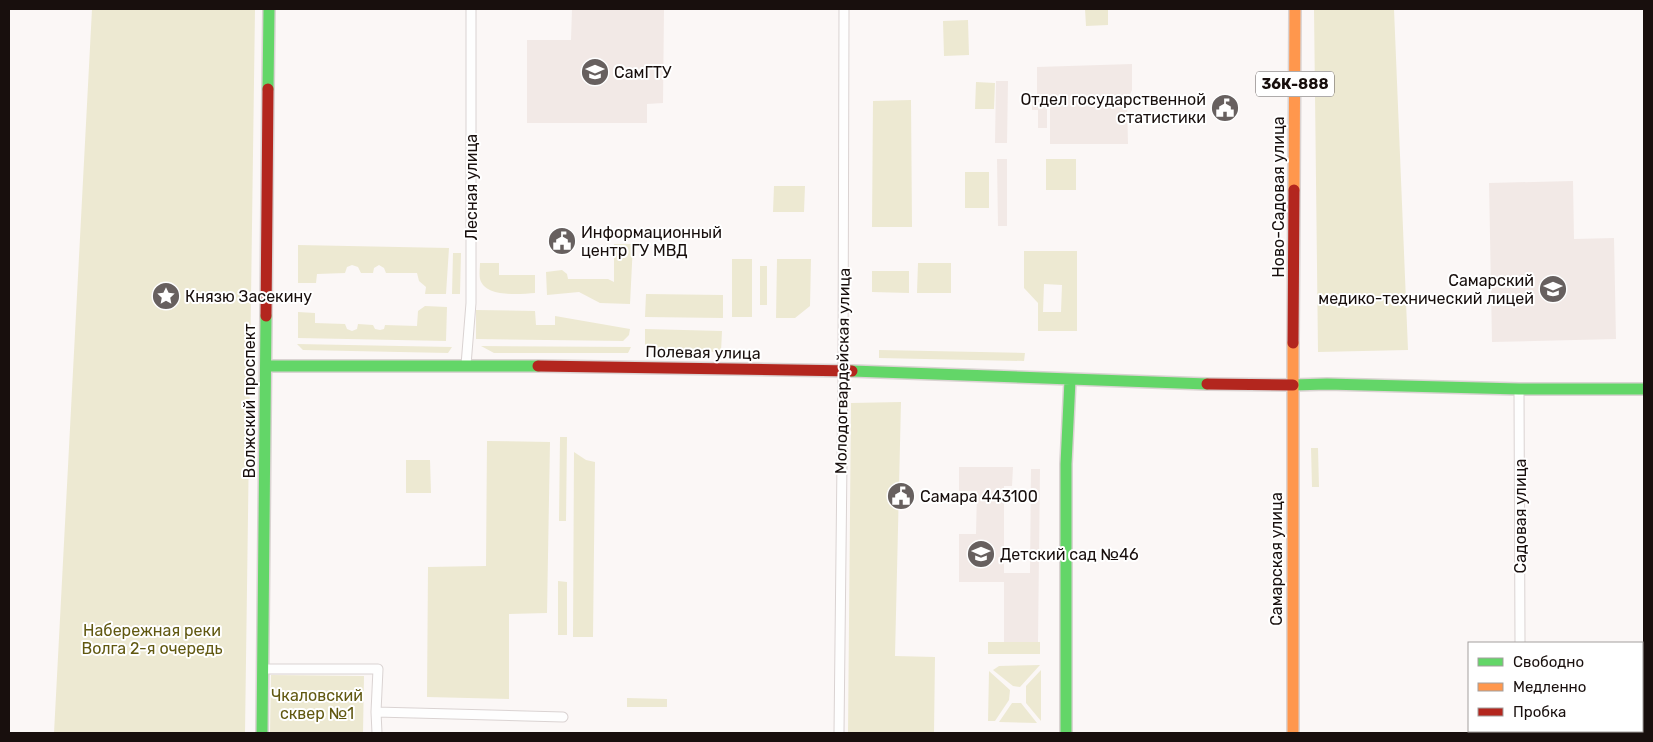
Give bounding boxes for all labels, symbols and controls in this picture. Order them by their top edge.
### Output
school or university icon: СамГТУ [580,57,610,87]
place label: СамГТУ [614,63,672,82]
road number: 36К-888 [1256,72,1334,96]
place label: Отдел государственной статистики [1020,90,1206,127]
public building icon: Отдел государственной статистики [1210,93,1240,123]
street label: Ново-Садовая улица [1269,116,1288,278]
street label: Лесная улица [462,134,481,240]
place label: Информационный центр ГУ МВД [581,223,722,260]
public building icon: Информационный центр ГУ МВД [547,226,577,256]
street label: Молодогвардейская улица [831,268,854,474]
place label: Самарский медико-технический лицей [1318,271,1534,308]
school or university icon: Самарский медико-технический лицей [1538,274,1568,304]
place icon: Князю Засекину [151,281,181,311]
place label: Князю Засекину [185,287,312,306]
street label: Волжский проспект [240,324,259,478]
street label: Полевая улица [645,342,761,363]
street label: Садовая улица [1511,459,1530,573]
public building icon: Самара 443100 [886,481,916,511]
place label: Самара 443100 [920,487,1038,506]
street label: Самарская улица [1267,492,1286,626]
school or university icon: Детский сад №46 [966,539,996,569]
place label: Детский сад №46 [1000,545,1139,564]
park label: Набережная реки Волга 2-я очередь [81,621,223,658]
legend [1468,642,1643,732]
text: Свободно [1513,653,1584,671]
text: Медленно [1513,678,1586,696]
park label: Чкаловский сквер №1 [271,686,363,723]
text: Пробка [1513,703,1566,721]

